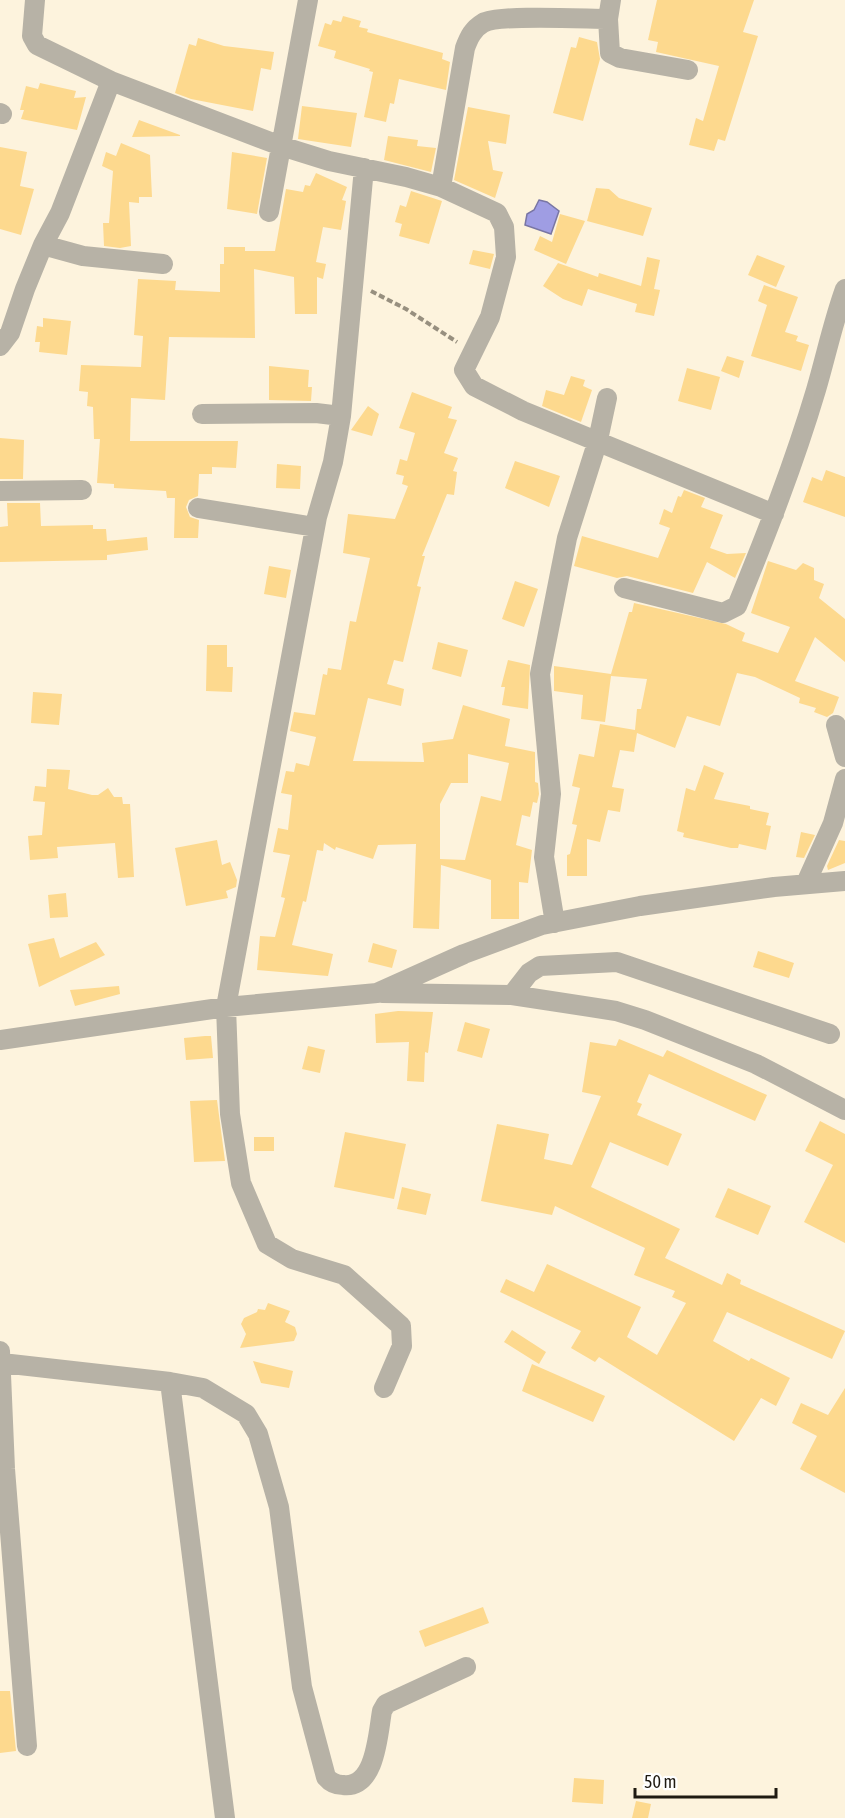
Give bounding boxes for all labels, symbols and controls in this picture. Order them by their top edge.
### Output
scale bar [635,1761,776,1799]
text: 50 m [644,1771,676,1792]

